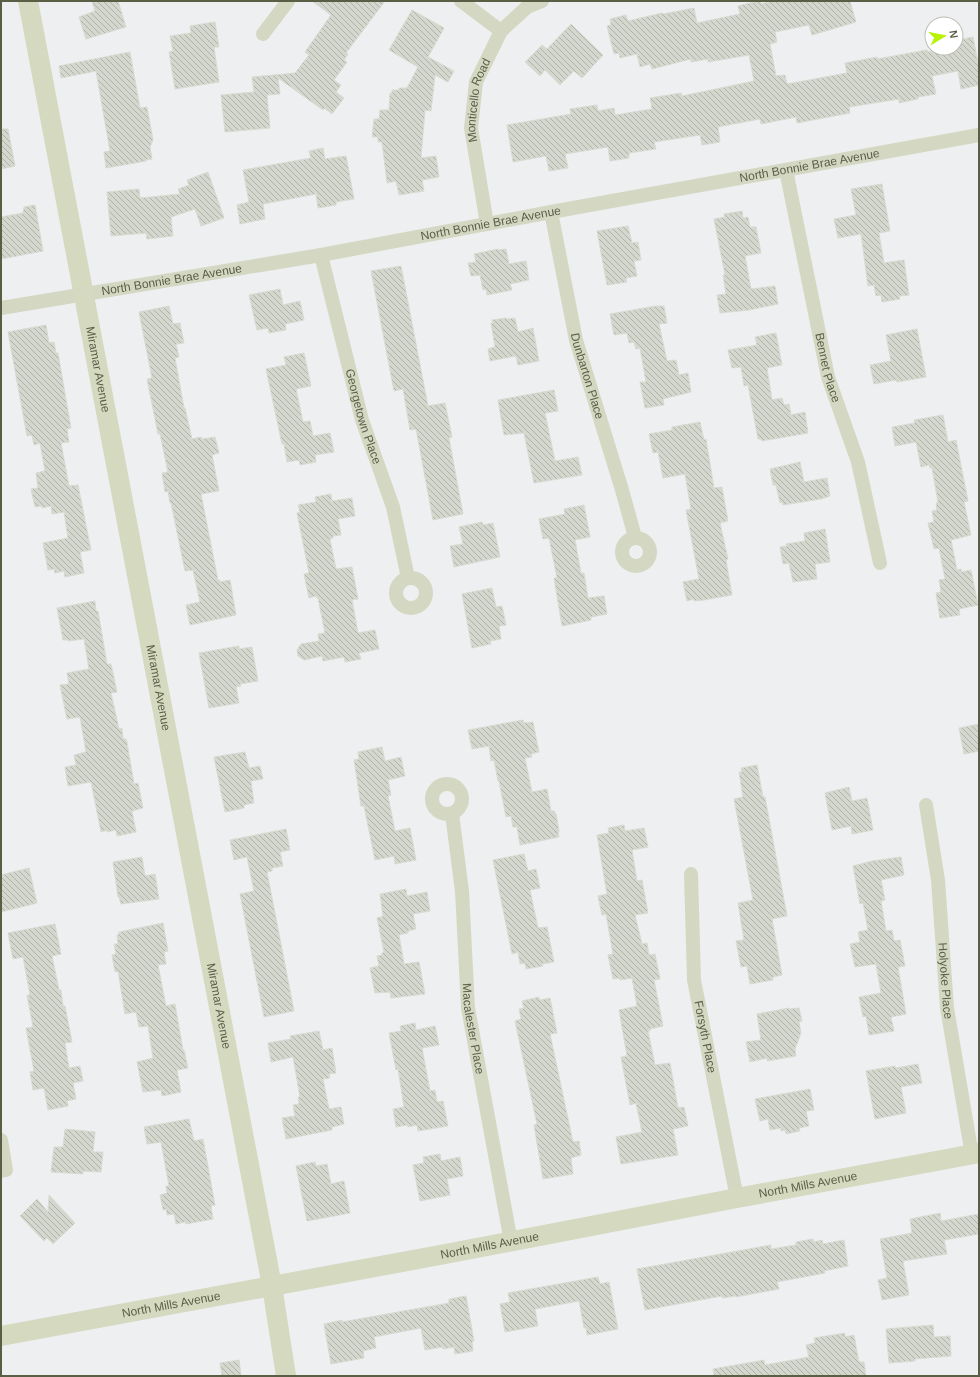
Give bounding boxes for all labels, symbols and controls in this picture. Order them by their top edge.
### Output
north arrow [924,16,964,56]
text: N [947,29,960,39]
street label: Monticello Road [464,56,494,143]
street label: North Bonnie Brae Avenue [738,146,881,185]
street label: North Bonnie Brae Avenue [420,203,562,243]
street label: North Bonnie Brae Avenue [100,261,243,298]
street label: Miramar Avenue [83,325,113,414]
street label: Dunbarton Place [568,332,607,421]
street label: Bennet Place [812,332,844,405]
street label: Georgetown Place [343,367,384,466]
street label: Miramar Avenue [143,644,173,732]
street label: Holyoke Place [935,942,956,1020]
street label: Miramar Avenue [204,962,234,1051]
street label: Macalester Place [460,983,487,1076]
street label: Forsyth Place [691,999,719,1075]
street label: North Mills Avenue [758,1169,859,1201]
street label: North Mills Avenue [439,1229,540,1262]
street label: North Mills Avenue [121,1289,222,1321]

